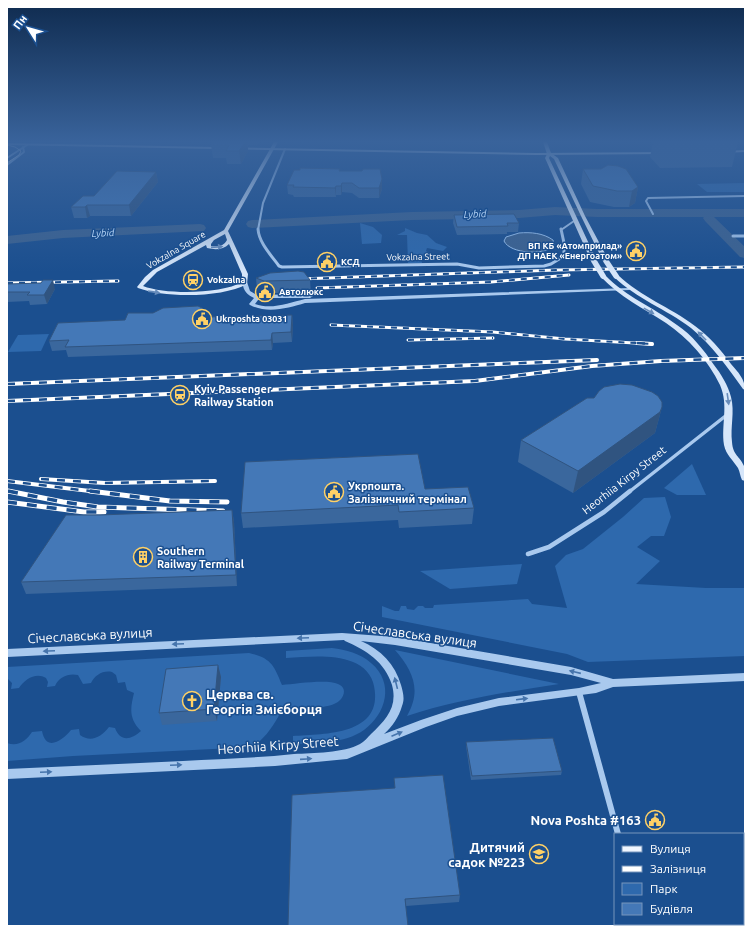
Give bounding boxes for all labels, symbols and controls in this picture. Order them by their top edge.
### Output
north arrow [8,8,48,48]
text: Пн [11,13,29,31]
water label: Lybid [463,208,487,220]
water label: Lybid [91,227,115,239]
street label: Vokzalna Square [145,229,207,271]
public building icon: ВП КБ «Атомприлад» ДП НАЕК «Енергоатом» [625,240,647,262]
place label: ВП КБ «Атомприлад» ДП НАЕК «Енергоатом» [518,241,622,261]
one-way arrow [211,243,223,250]
public building icon: КСД [316,251,338,273]
street label: Vokzalna Street [386,251,450,263]
place label: КСД [341,257,360,267]
station icon: Vokzalna [182,269,204,291]
place label: Vokzalna [207,275,246,285]
public building icon: Автолюкс [254,281,276,303]
place label: Автолюкс [279,287,324,297]
one-way arrow [148,289,160,295]
one-way arrow [643,307,655,314]
public building icon: Ukrposhta 03031 [191,308,213,330]
place label: Ukrposhta 03031 [216,314,288,324]
one-way arrow [698,331,707,341]
place label: Kyiv Passenger Railway Station [194,383,274,408]
station icon: Kyiv Passenger Railway Station [169,384,191,406]
one-way arrow [725,393,731,405]
street label: Heorhiia Kirpy Street [580,443,669,516]
place label: Укрпошта. Залізничний термінал [348,480,467,505]
public building icon: Укрпошта. Залізничний термінал [323,481,345,503]
place label: Southern Railway Terminal [157,545,245,570]
building icon: Southern Railway Terminal [132,546,154,568]
street label: Січеславська вулиця [352,618,478,650]
street label: Січеславська вулиця [27,625,153,645]
one-way arrow [297,634,309,641]
one-way arrow [172,640,184,647]
one-way arrow [43,647,55,654]
one-way arrow [569,669,581,675]
one-way arrow [393,676,399,688]
place label: Церква св. Георгія Змієборця [206,687,322,716]
church icon: Церква св. Георгія Змієборця [181,690,203,712]
one-way arrow [516,696,528,702]
one-way arrow [392,731,403,737]
street label: Heorhiia Kirpy Street [217,734,339,756]
one-way arrow [300,755,312,762]
one-way arrow [170,762,182,769]
one-way arrow [40,769,53,775]
public building icon: Nova Poshta #163 [644,809,666,831]
place label: Nova Poshta #163 [531,813,641,827]
legend [614,833,744,925]
place label: Дитячий садок №223 [448,840,525,869]
text: Вулиця [650,842,691,855]
school or university icon: Дитячий садок №223 [528,843,550,865]
text: Залізниця [650,862,706,875]
text: Парк [650,882,678,895]
text: Будівля [650,902,693,915]

